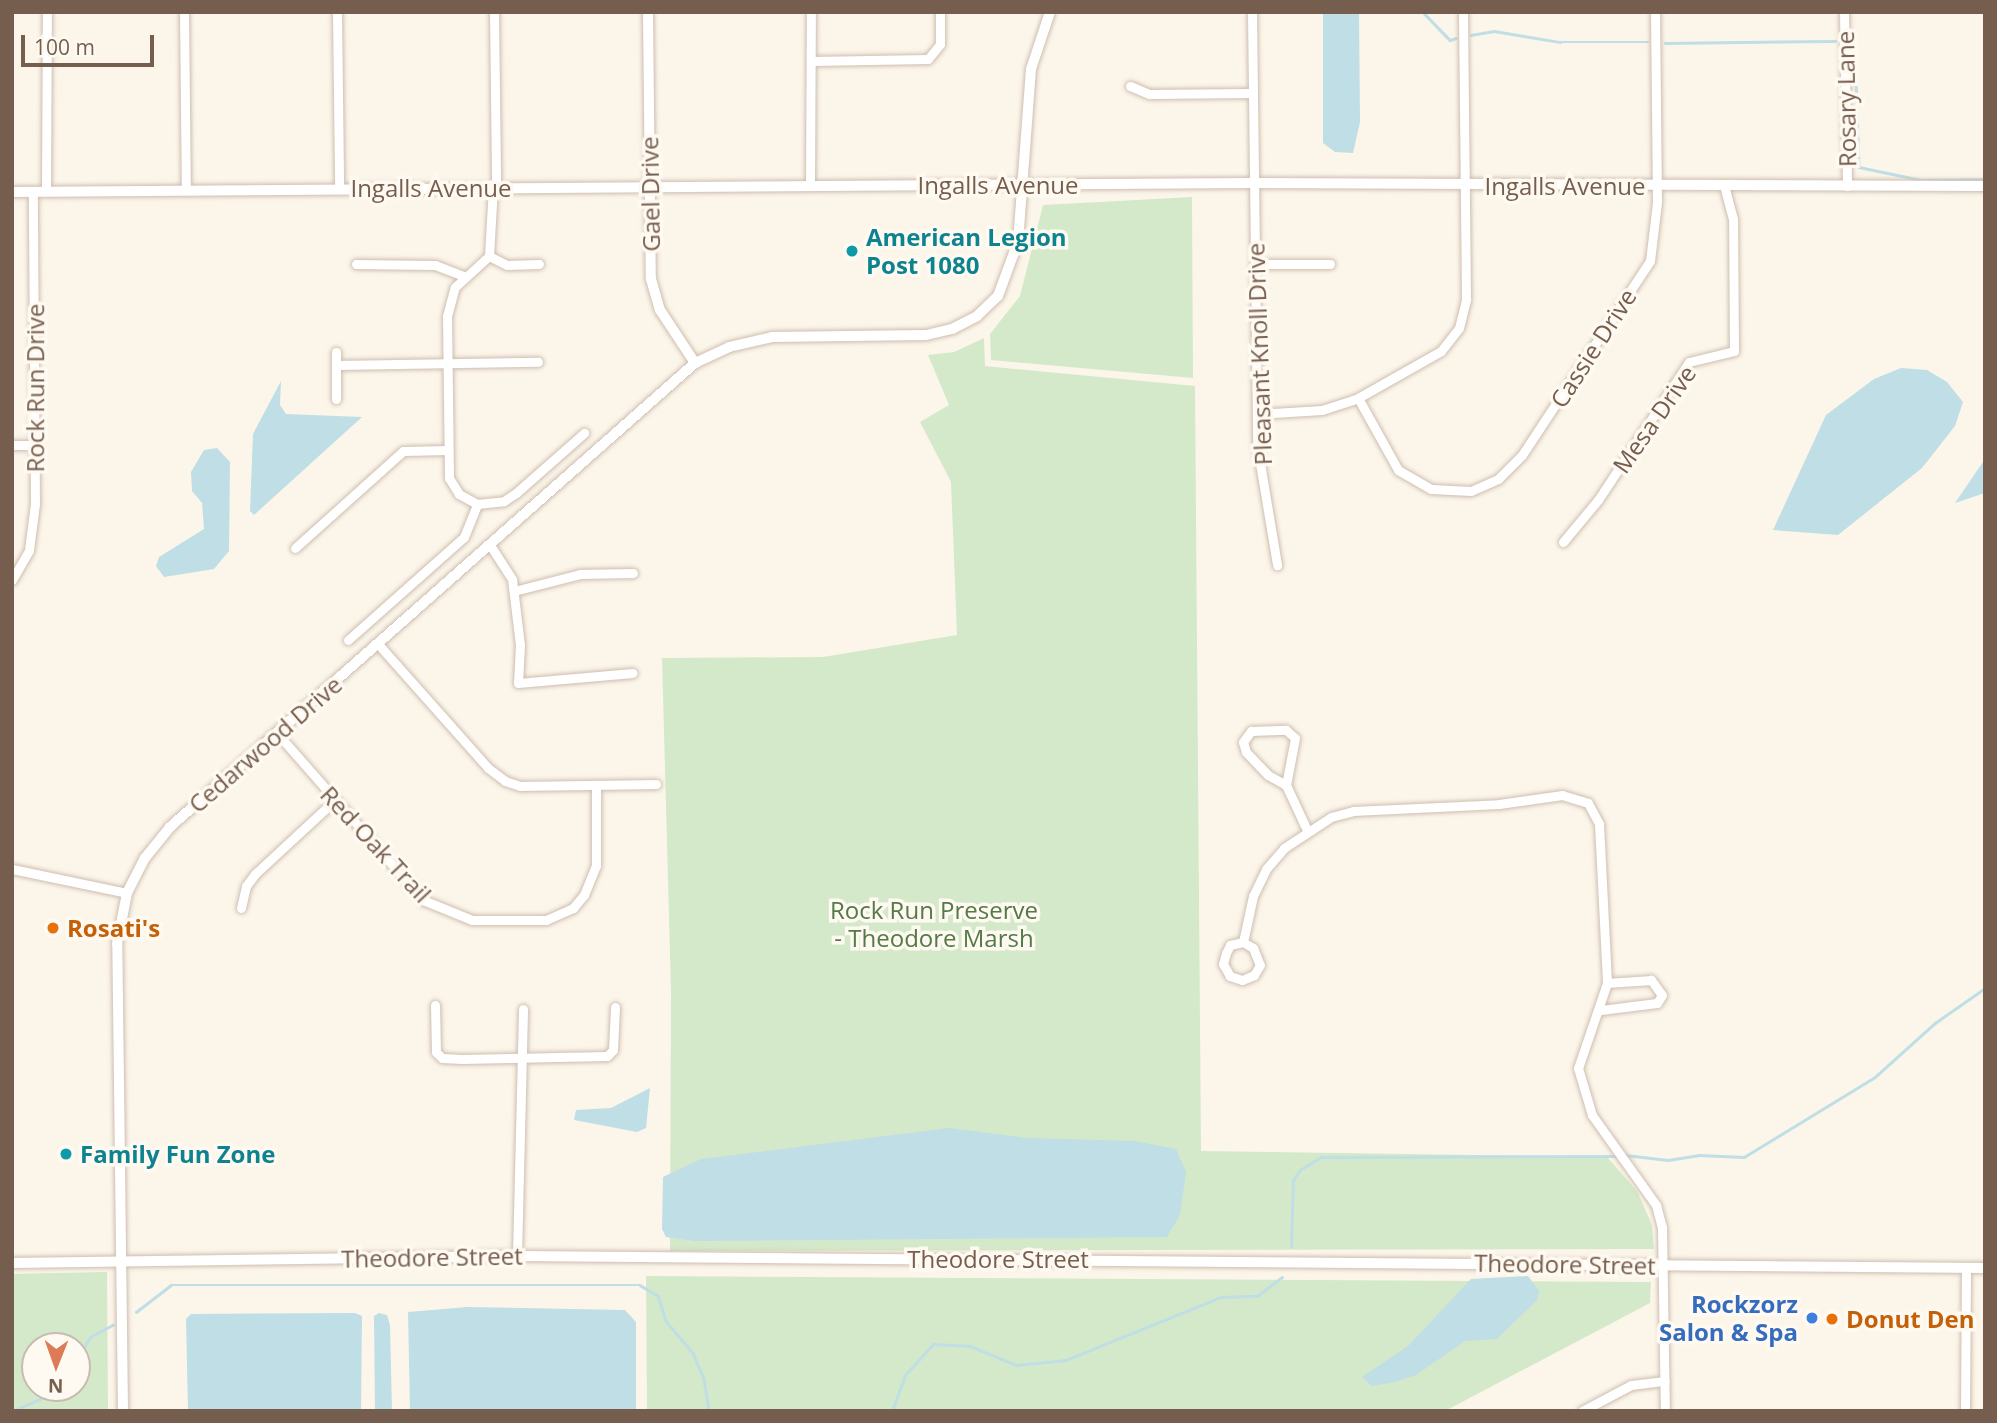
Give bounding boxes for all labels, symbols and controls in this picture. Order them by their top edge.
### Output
scale bar [24,21,158,65]
street label: Rosary Lane [1830,31,1862,167]
text: 100 m [34,33,95,61]
street label: Gael Drive [635,136,665,252]
street label: Ingalls Avenue [917,171,1079,199]
street label: Ingalls Avenue [1484,172,1646,200]
street label: Ingalls Avenue [350,174,512,202]
place label: American Legion Post 1080 [866,223,1067,279]
street label: Pleasant Knoll Drive [1241,242,1277,466]
marker: American Legion Post 1080 [844,243,860,259]
street label: Cassie Drive [1544,283,1642,413]
street label: Rock Run Drive [21,304,49,472]
street label: Mesa Drive [1606,360,1702,478]
street label: Cedarwood Drive [183,670,347,818]
street label: Red Oak Trail [315,780,437,908]
park label: Rock Run Preserve - Theodore Marsh [830,896,1038,952]
place label: Rosati's [67,914,160,942]
marker: Rosati's [45,920,61,936]
place label: Family Fun Zone [80,1140,275,1168]
marker: Family Fun Zone [58,1146,74,1162]
street label: Theodore Street [341,1241,523,1273]
street label: Theodore Street [907,1245,1089,1273]
street label: Theodore Street [1474,1248,1656,1280]
place label: Rockzorz Salon & Spa [1659,1290,1798,1346]
place label: Donut Den [1846,1305,1975,1333]
marker: Rockzorz Salon & Spa [1804,1310,1820,1326]
marker: Donut Den [1824,1311,1840,1327]
north arrow [21,1332,91,1402]
text: N [48,1373,64,1399]

